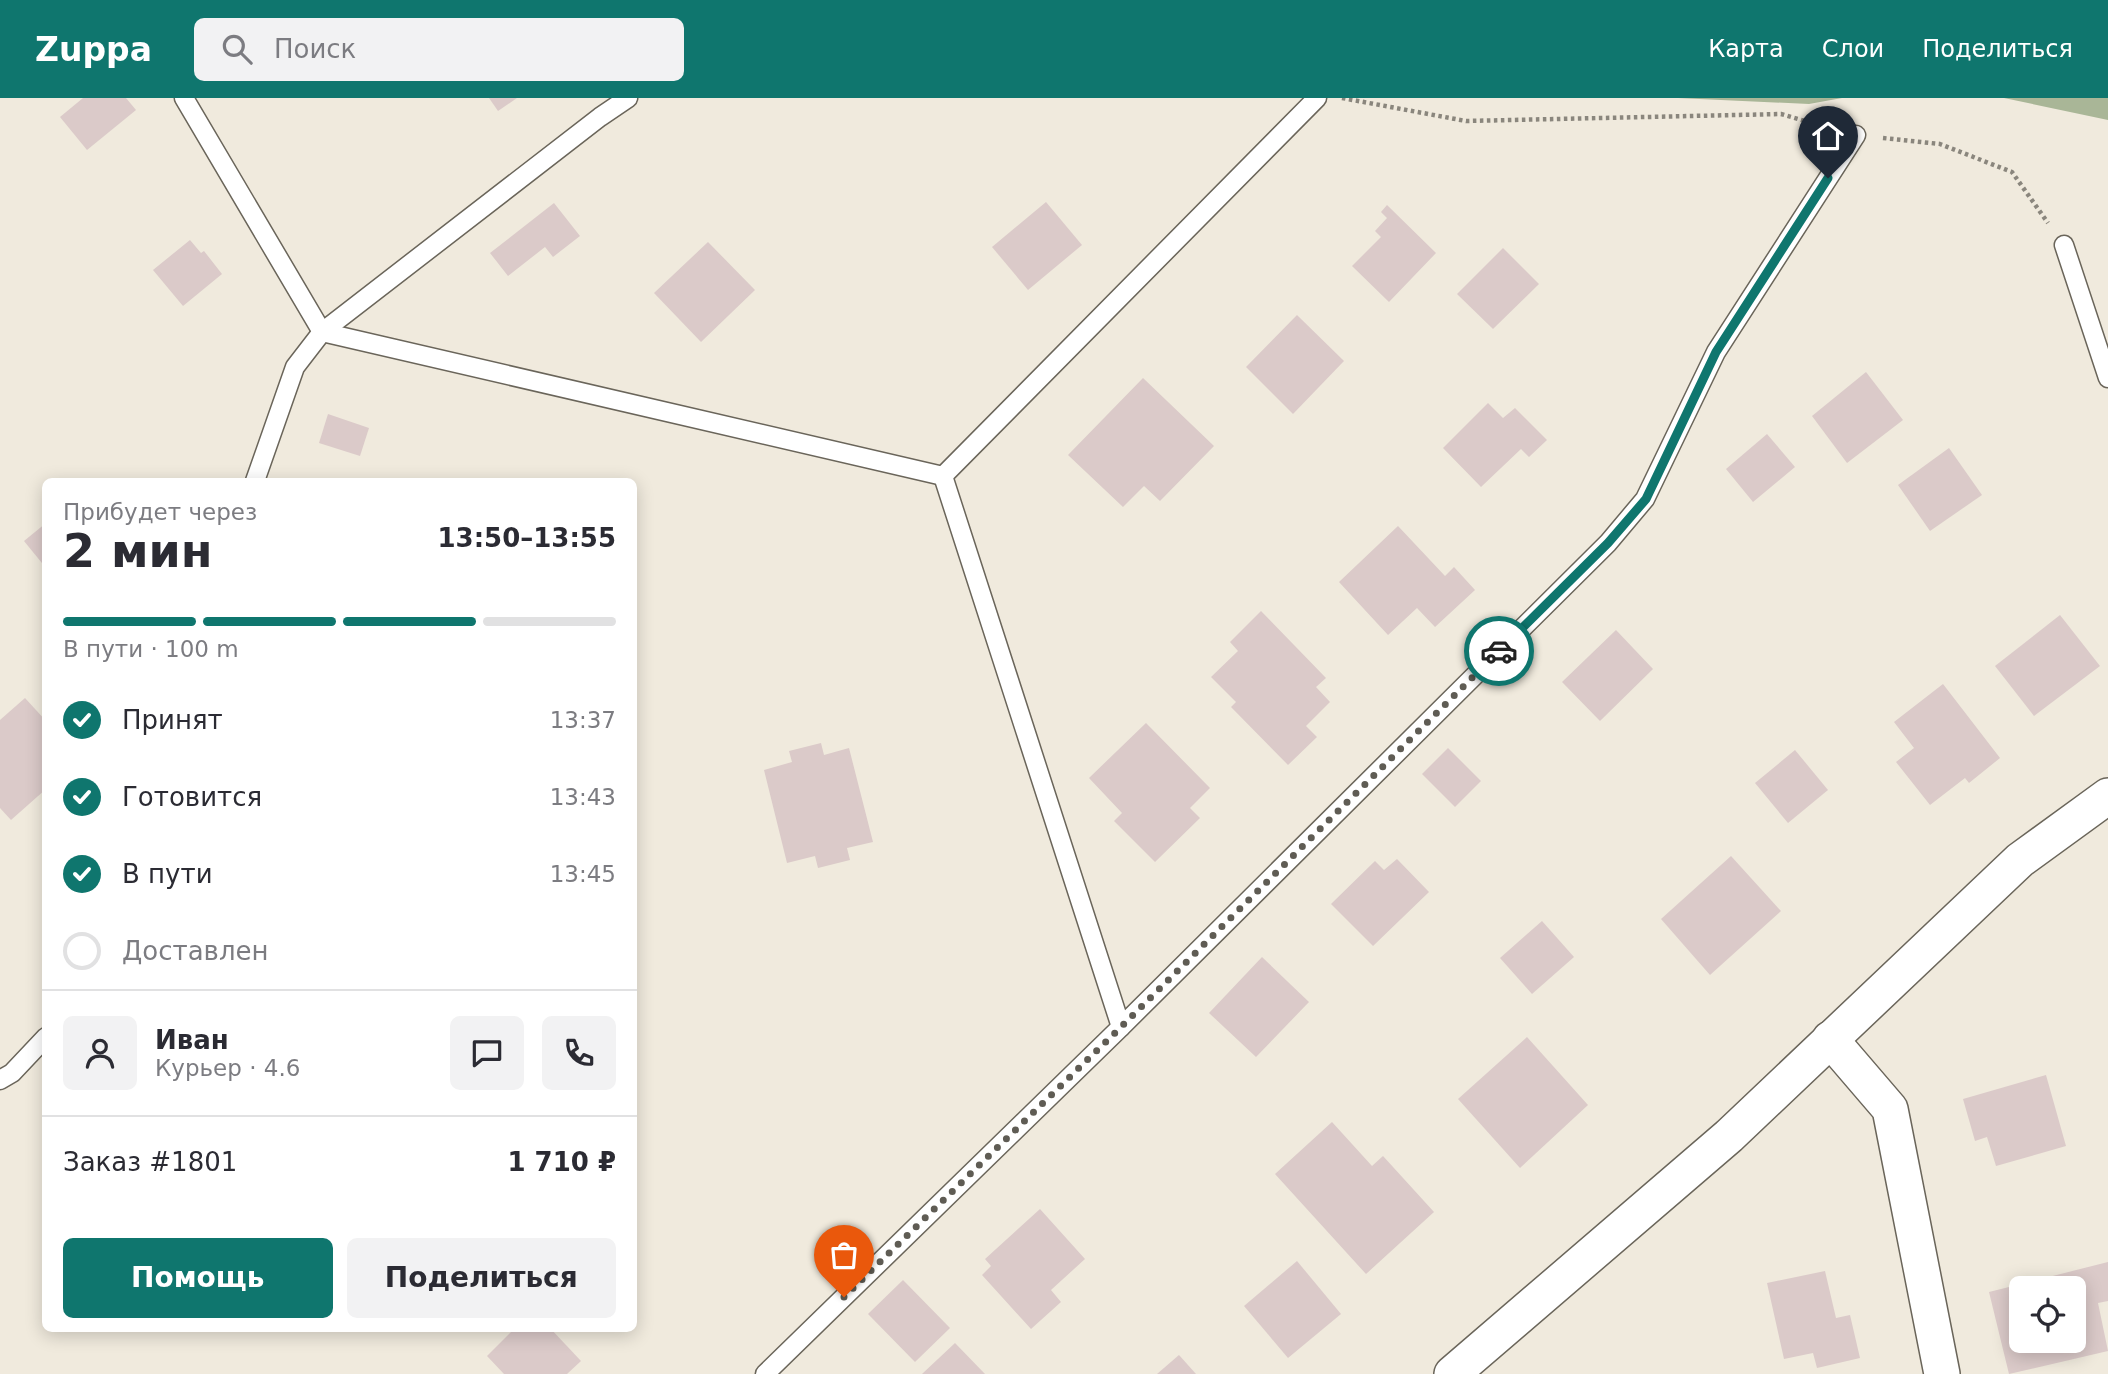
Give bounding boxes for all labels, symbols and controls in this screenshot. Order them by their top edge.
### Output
search box [194,18,684,81]
text: Zuppa [35,30,152,69]
icon: search [218,30,256,68]
text: Поиск [274,34,356,64]
text: Карта [1708,35,1784,63]
text: Слои [1822,35,1884,63]
text: Поделиться [1922,35,2073,63]
pin [1798,106,1858,178]
icon: home [1809,117,1847,155]
text: Прибудет через [63,499,257,525]
text: 13:50–13:55 [437,523,616,553]
text: 2 мин [63,524,213,578]
courier [1464,616,1534,686]
icon: car [1480,632,1518,670]
text: В пути · 100 m [63,636,239,662]
icon: check [63,701,101,739]
text: Принят [122,705,223,735]
text: 13:37 [550,707,616,733]
icon: check [63,778,101,816]
text: Готовится [122,782,262,812]
text: 13:43 [550,784,616,810]
icon: check [63,855,101,893]
text: В пути [122,859,213,889]
text: 13:45 [550,861,616,887]
text: Доставлен [122,936,269,966]
button: person [63,1016,137,1090]
button: chat [450,1016,524,1090]
button: phone [542,1016,616,1090]
text: Иван [155,1025,229,1055]
text: Курьер · 4.6 [155,1055,300,1081]
text: Заказ #1801 [63,1147,237,1177]
text: 1 710 ₽ [507,1147,616,1177]
pin [814,1225,874,1297]
icon: bag [825,1236,863,1274]
button: Помощь [63,1238,333,1318]
button: Поделиться [347,1238,616,1318]
map controls [2009,1276,2086,1353]
button: locate [2009,1276,2086,1353]

